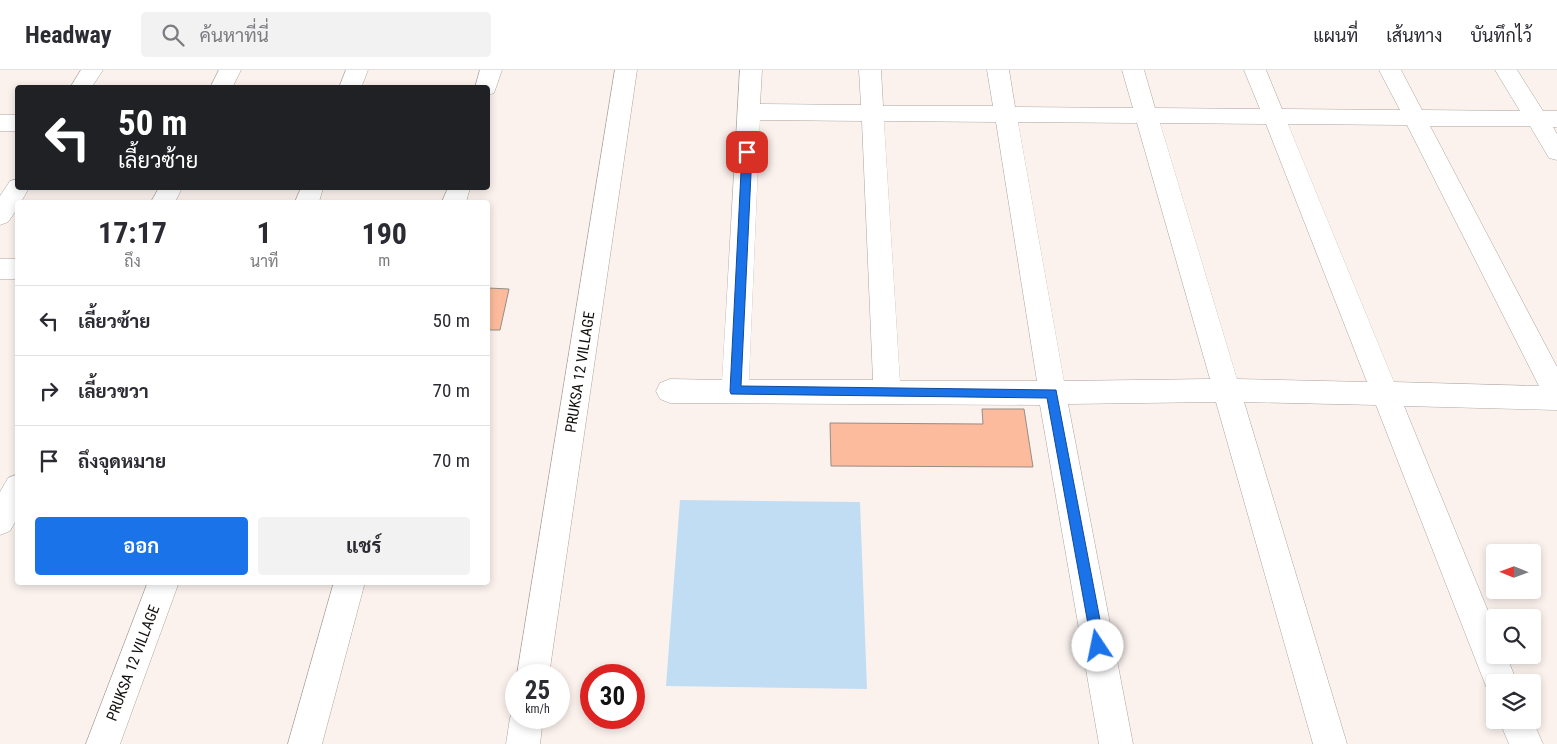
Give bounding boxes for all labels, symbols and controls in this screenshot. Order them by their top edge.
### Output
search box [141,12,491,57]
text: Headway [25,21,111,49]
icon: search [159,21,187,49]
text: ค้นหาที่นี่ [199,24,269,47]
text: แผนที่ [1313,25,1358,46]
text: เส้นทาง [1386,25,1442,46]
text: บันทึกไว้ [1470,25,1532,46]
text: 50 m [118,103,187,144]
icon: left [35,105,100,170]
pin [726,131,768,173]
icon: arrive [733,138,761,166]
text: เลี้ยวซ้าย [118,148,198,173]
text: 17:17 [98,215,167,250]
text: 1 [257,215,272,250]
text: 190 [361,216,407,251]
text: m [378,251,390,270]
text: ถึง [124,252,141,271]
text: นาที [250,252,278,271]
icon: left [35,307,63,335]
text: 50 m [433,309,470,332]
text: เลี้ยวซ้าย [78,310,150,333]
street label: PRUKSA 12 VILLAGE [562,310,598,434]
icon: right [35,377,63,405]
text: 70 m [433,379,470,402]
text: เลี้ยวขวา [78,380,149,403]
icon: arrive [35,447,63,475]
text: 70 m [433,449,470,472]
text: ถึงจุดหมาย [78,450,166,473]
button: ออก [35,517,248,575]
button: แชร์ [258,517,470,575]
north arrow [1486,544,1541,599]
map controls [1486,544,1541,729]
street label: PRUKSA 12 VILLAGE [103,603,163,723]
button: search [1486,609,1541,664]
position arrow [1071,619,1123,671]
speed limit sign: 30 [580,664,645,729]
button: layers [1486,674,1541,729]
text: 25 [525,676,550,705]
text: km/h [525,702,550,716]

